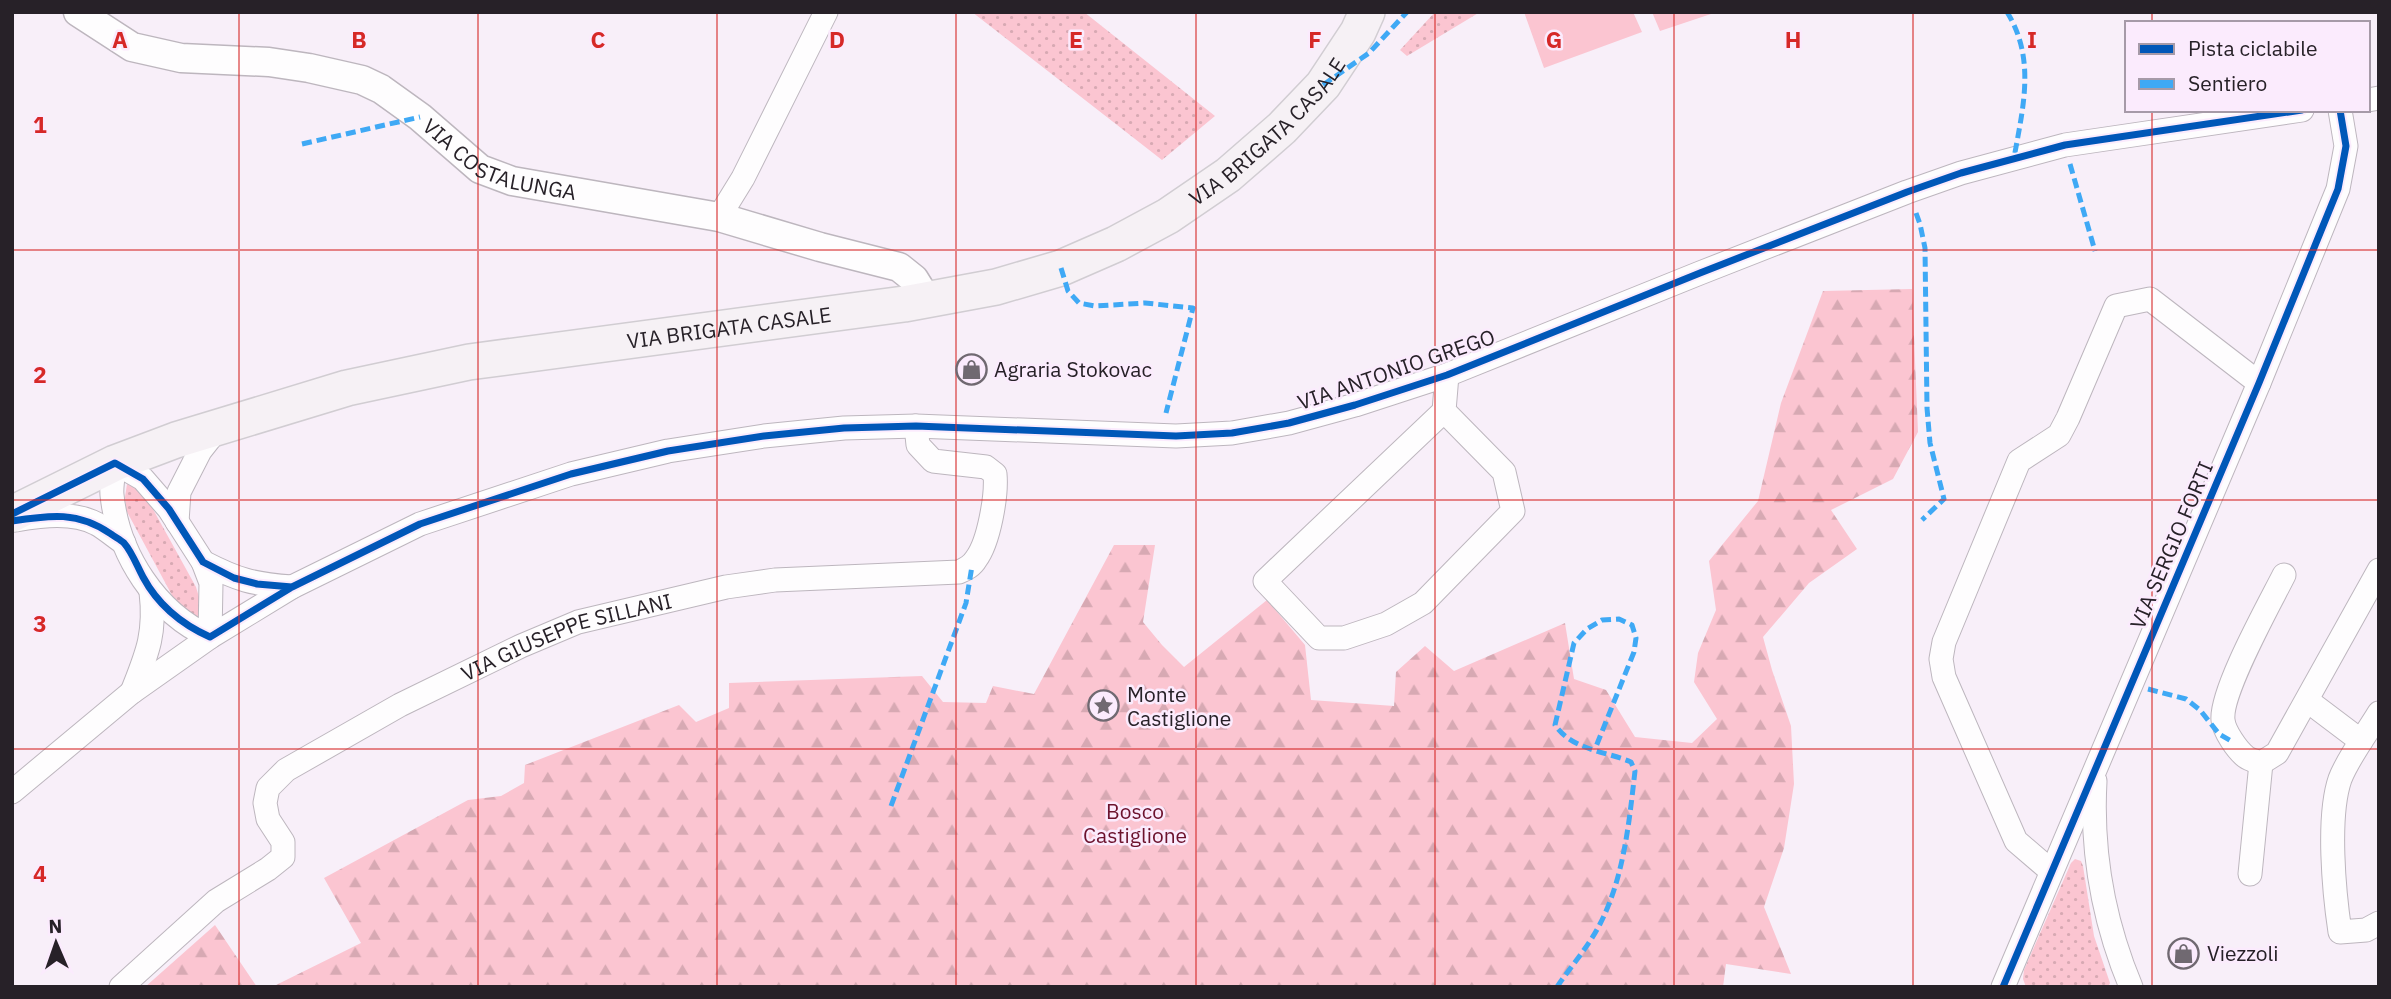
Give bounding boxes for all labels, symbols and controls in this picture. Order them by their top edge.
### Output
legend [2125,21,2370,112]
text: A [112,24,128,54]
text: B [351,24,367,54]
text: C [591,24,606,54]
text: D [829,24,845,54]
text: E [1069,24,1083,54]
text: F [1308,24,1322,54]
text: G [1546,24,1562,54]
text: H [1785,24,1801,54]
text: I [2027,24,2037,54]
text: Pista ciclabile [2188,34,2318,62]
street label: VIA BRIGATA CASALE [1183,52,1352,212]
text: Sentiero [2188,69,2267,97]
text: 1 [33,109,47,139]
street label: VIA COSTALUNGA [417,112,579,206]
street label: VIA BRIGATA CASALE [625,300,833,355]
street label: VIA ANTONIO GREGO [1293,322,1499,416]
shop icon: Agraria Stokovac [954,352,988,386]
place label: Agraria Stokovac [994,355,1152,383]
text: 2 [33,359,47,389]
street label: VIA SERGIO FORTI [2123,457,2219,633]
street label: VIA GIUSEPPE SILLANI [456,586,674,687]
text: 3 [33,608,47,638]
place label: Monte Castiglione [1127,680,1231,732]
place icon: Monte Castiglione [1087,689,1121,723]
park label: Bosco Castiglione [1083,797,1187,849]
text: 4 [33,858,47,888]
north arrow [21,908,91,978]
text: N [48,914,63,938]
shop icon: Viezzoli [2167,936,2201,970]
place label: Viezzoli [2207,939,2278,967]

